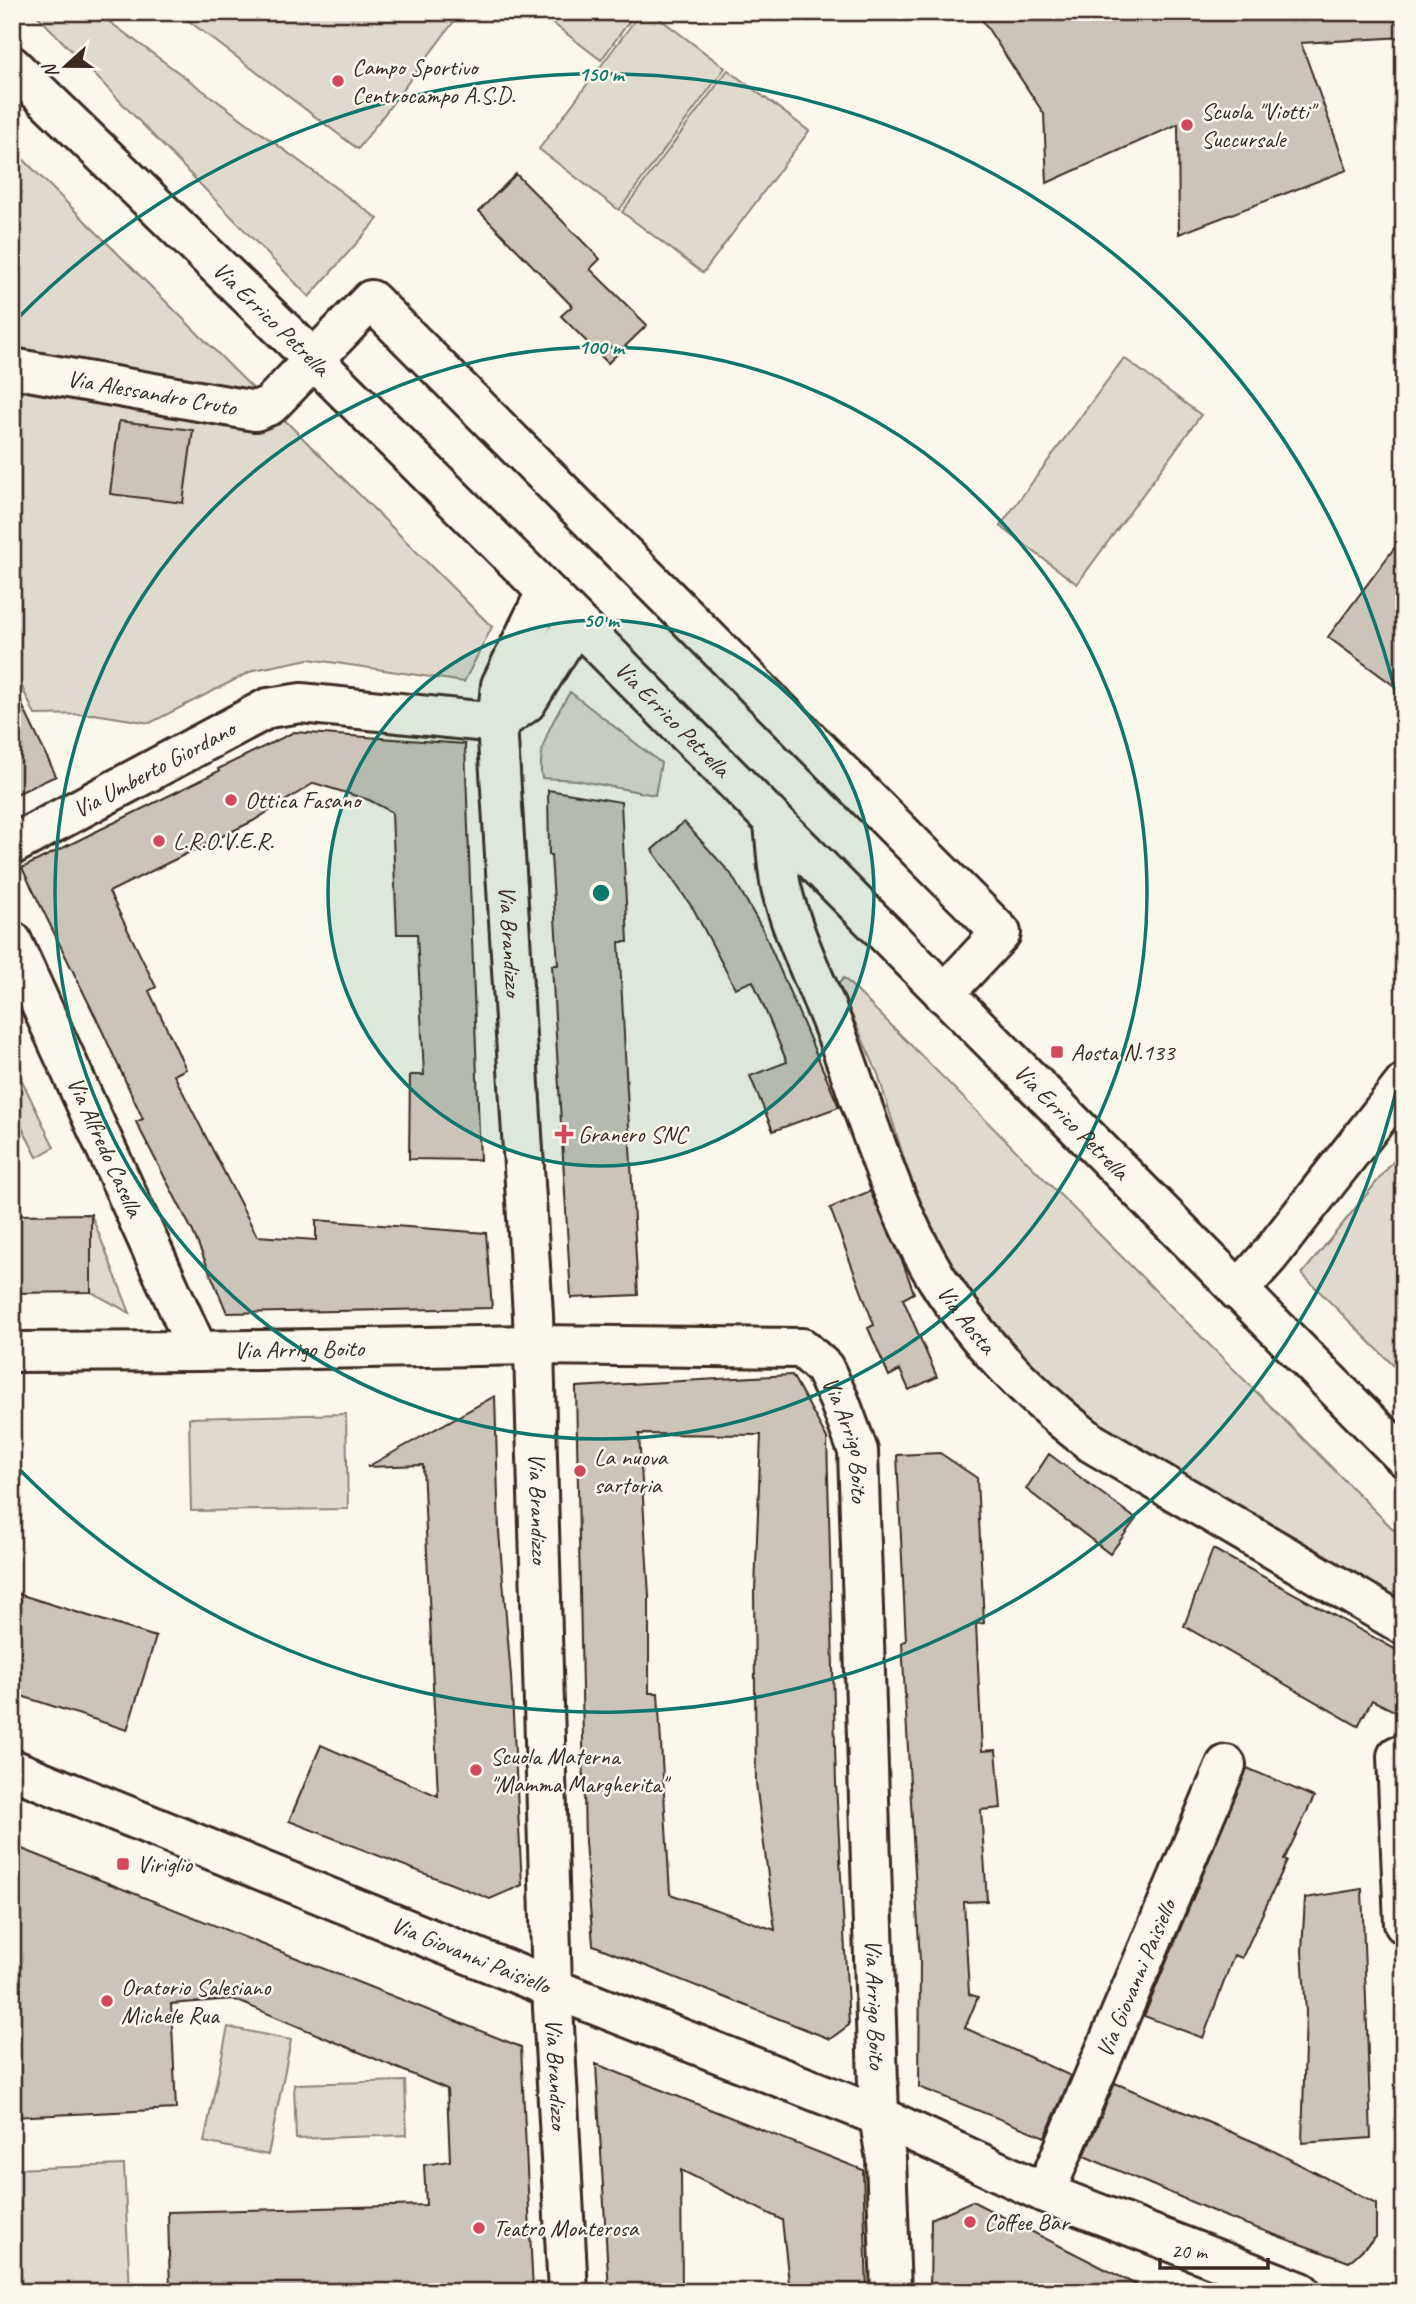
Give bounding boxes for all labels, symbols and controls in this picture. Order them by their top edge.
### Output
north arrow [32,32,102,102]
place label: Campo Sportivo Centrocampo A.S.D. [352,52,515,110]
text: N [37,59,64,82]
text: 150 m [578,61,626,87]
marker: Campo Sportivo Centrocampo A.S.D. [330,73,346,89]
place label: Scuola "Viotti" Succursale [1201,96,1320,154]
marker: Scuola "Viotti" Succursale [1179,117,1195,133]
street label: Via Errico Petrella [207,255,337,383]
text: 100 m [578,334,626,360]
street label: Via Alessandro Cruto [65,363,240,423]
text: 50 m [583,607,621,633]
street label: Via Errico Petrella [609,655,738,784]
street label: Via Umberto Giordano [68,712,242,825]
place label: Ottica Fasano [245,785,363,815]
marker: Ottica Fasano [223,792,239,808]
place label: L.R.O.V.E.R. [173,826,274,856]
marker: L.R.O.V.E.R. [151,833,167,849]
centre of rings [589,881,613,905]
street label: Via Brandizzo [492,885,529,1000]
place label: Aosta N.133 [1071,1037,1177,1067]
marker: Aosta N.133 [1049,1044,1065,1060]
street label: Via Errico Petrella [1008,1057,1137,1187]
street label: Via Alfredo Casella [61,1072,151,1223]
place label: Granero SNC [578,1119,689,1149]
marker: Granero SNC [556,1126,572,1142]
street label: Via Aosta [930,1279,1003,1361]
street label: Via Arrigo Boito [234,1333,366,1365]
street label: Via Arrigo Boito [815,1372,875,1504]
place label: La nuova sartoria [594,1442,669,1500]
street label: Via Brandizzo [522,1452,555,1567]
marker: La nuova sartoria [572,1463,588,1479]
place label: Scuola Materna "Mamma Margherita" [490,1741,672,1799]
marker: Scuola Materna "Mamma Margherita" [468,1762,484,1778]
place label: Viriglio [137,1849,193,1879]
marker: Viriglio [115,1856,131,1872]
street label: Via Giovanni Paisiello [1089,1893,1183,2062]
street label: Via Giovanni Paisiello [387,1909,557,2002]
street label: Via Arrigo Boito [858,1939,893,2071]
place label: Oratorio Salesiano Michele Rua [121,1972,272,2030]
marker: Oratorio Salesiano Michele Rua [99,1993,115,2009]
street label: Via Brandizzo [539,2018,575,2133]
place label: Coffee Bar [984,2207,1071,2237]
place label: Teatro Monterosa [493,2213,640,2243]
marker: Coffee Bar [962,2214,978,2230]
marker: Teatro Monterosa [471,2220,487,2236]
scale bar [1160,2227,1269,2271]
text: 20 m [1171,2238,1209,2264]

